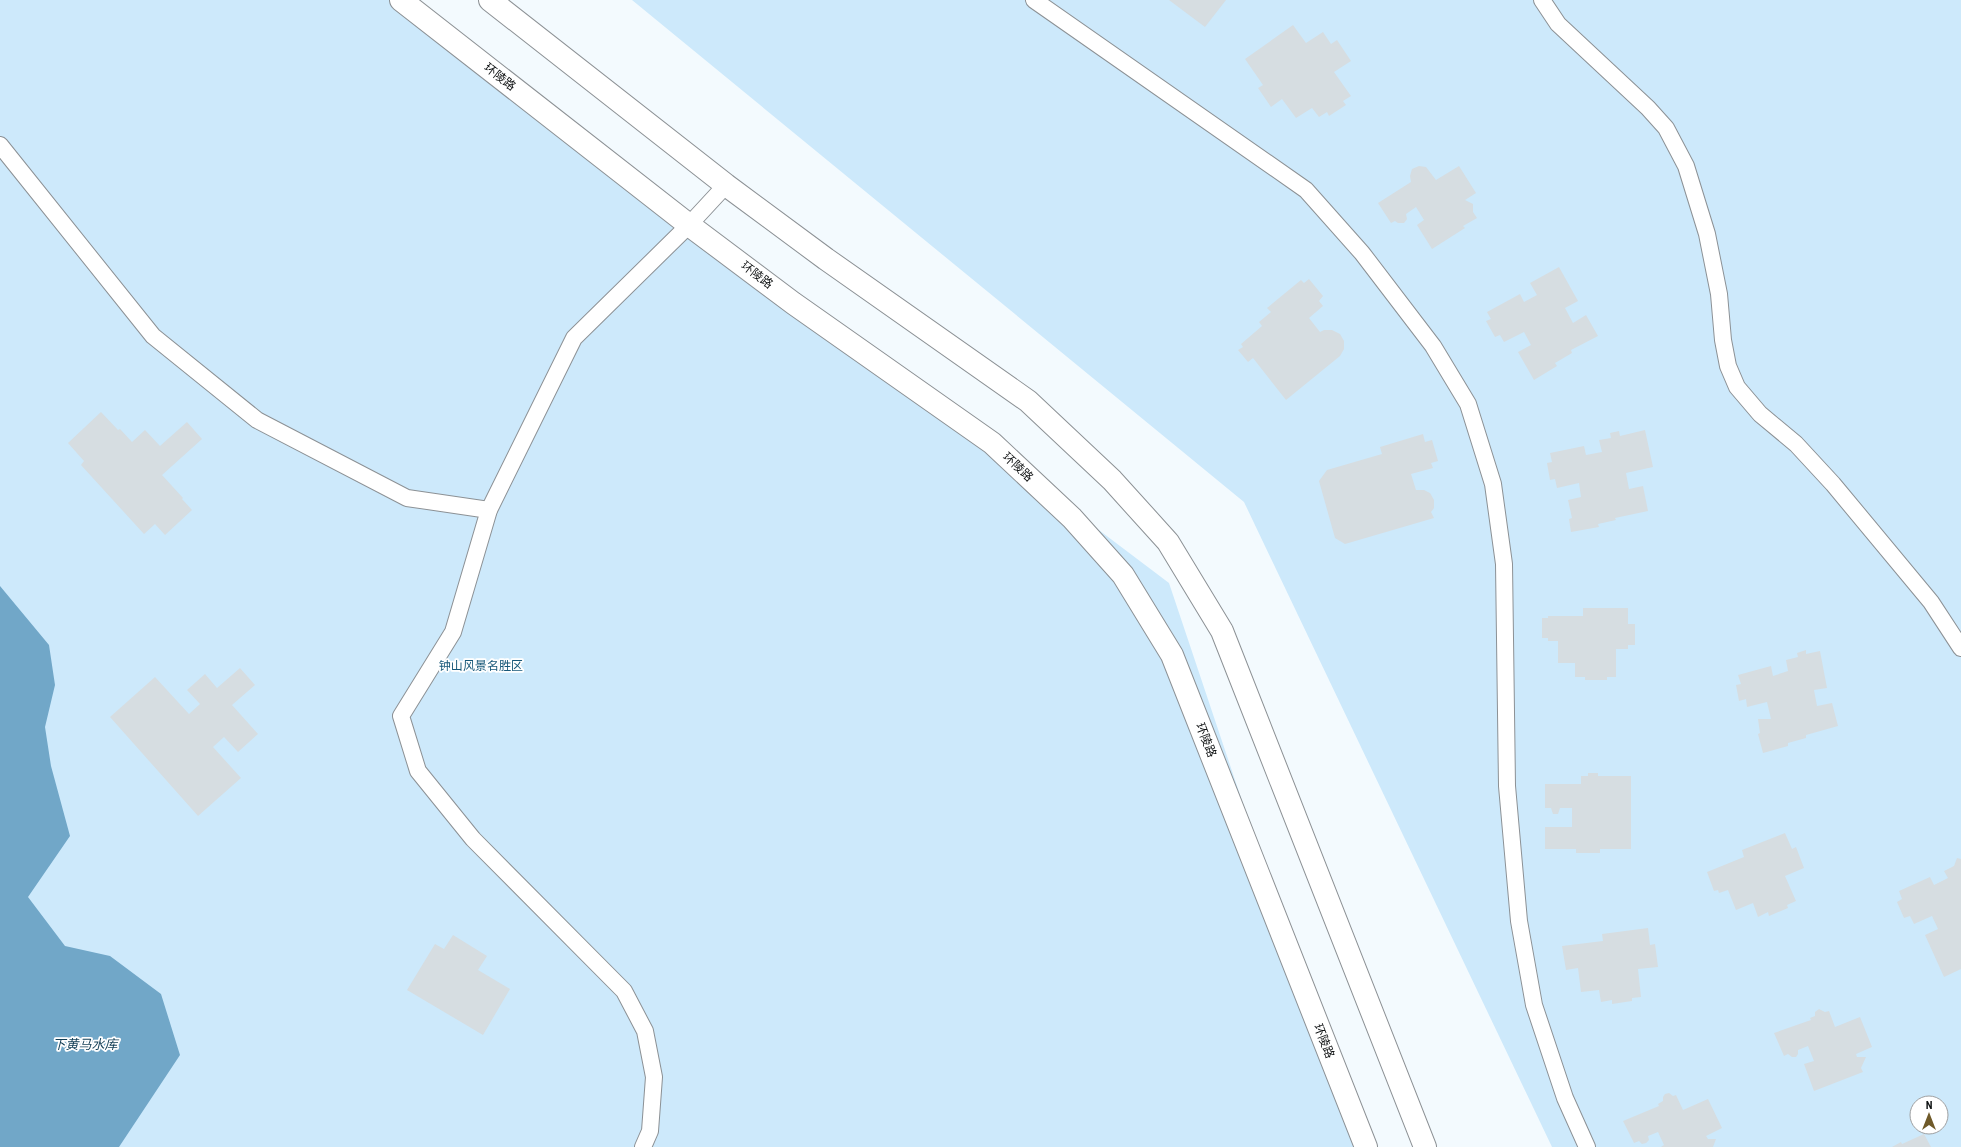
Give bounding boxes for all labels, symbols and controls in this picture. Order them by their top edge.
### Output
street label: 环陵路 [482,60,518,94]
street label: 环陵路 [738,259,776,291]
street label: 环陵路 [1000,450,1036,484]
park label: 钟山风景名胜区 [439,659,523,673]
street label: 环陵路 [1193,721,1219,759]
street label: 环陵路 [1311,1022,1337,1060]
water label: 下黄马水库 [52,1037,119,1052]
north arrow [1909,1095,1949,1135]
text: N [1926,1099,1933,1112]

